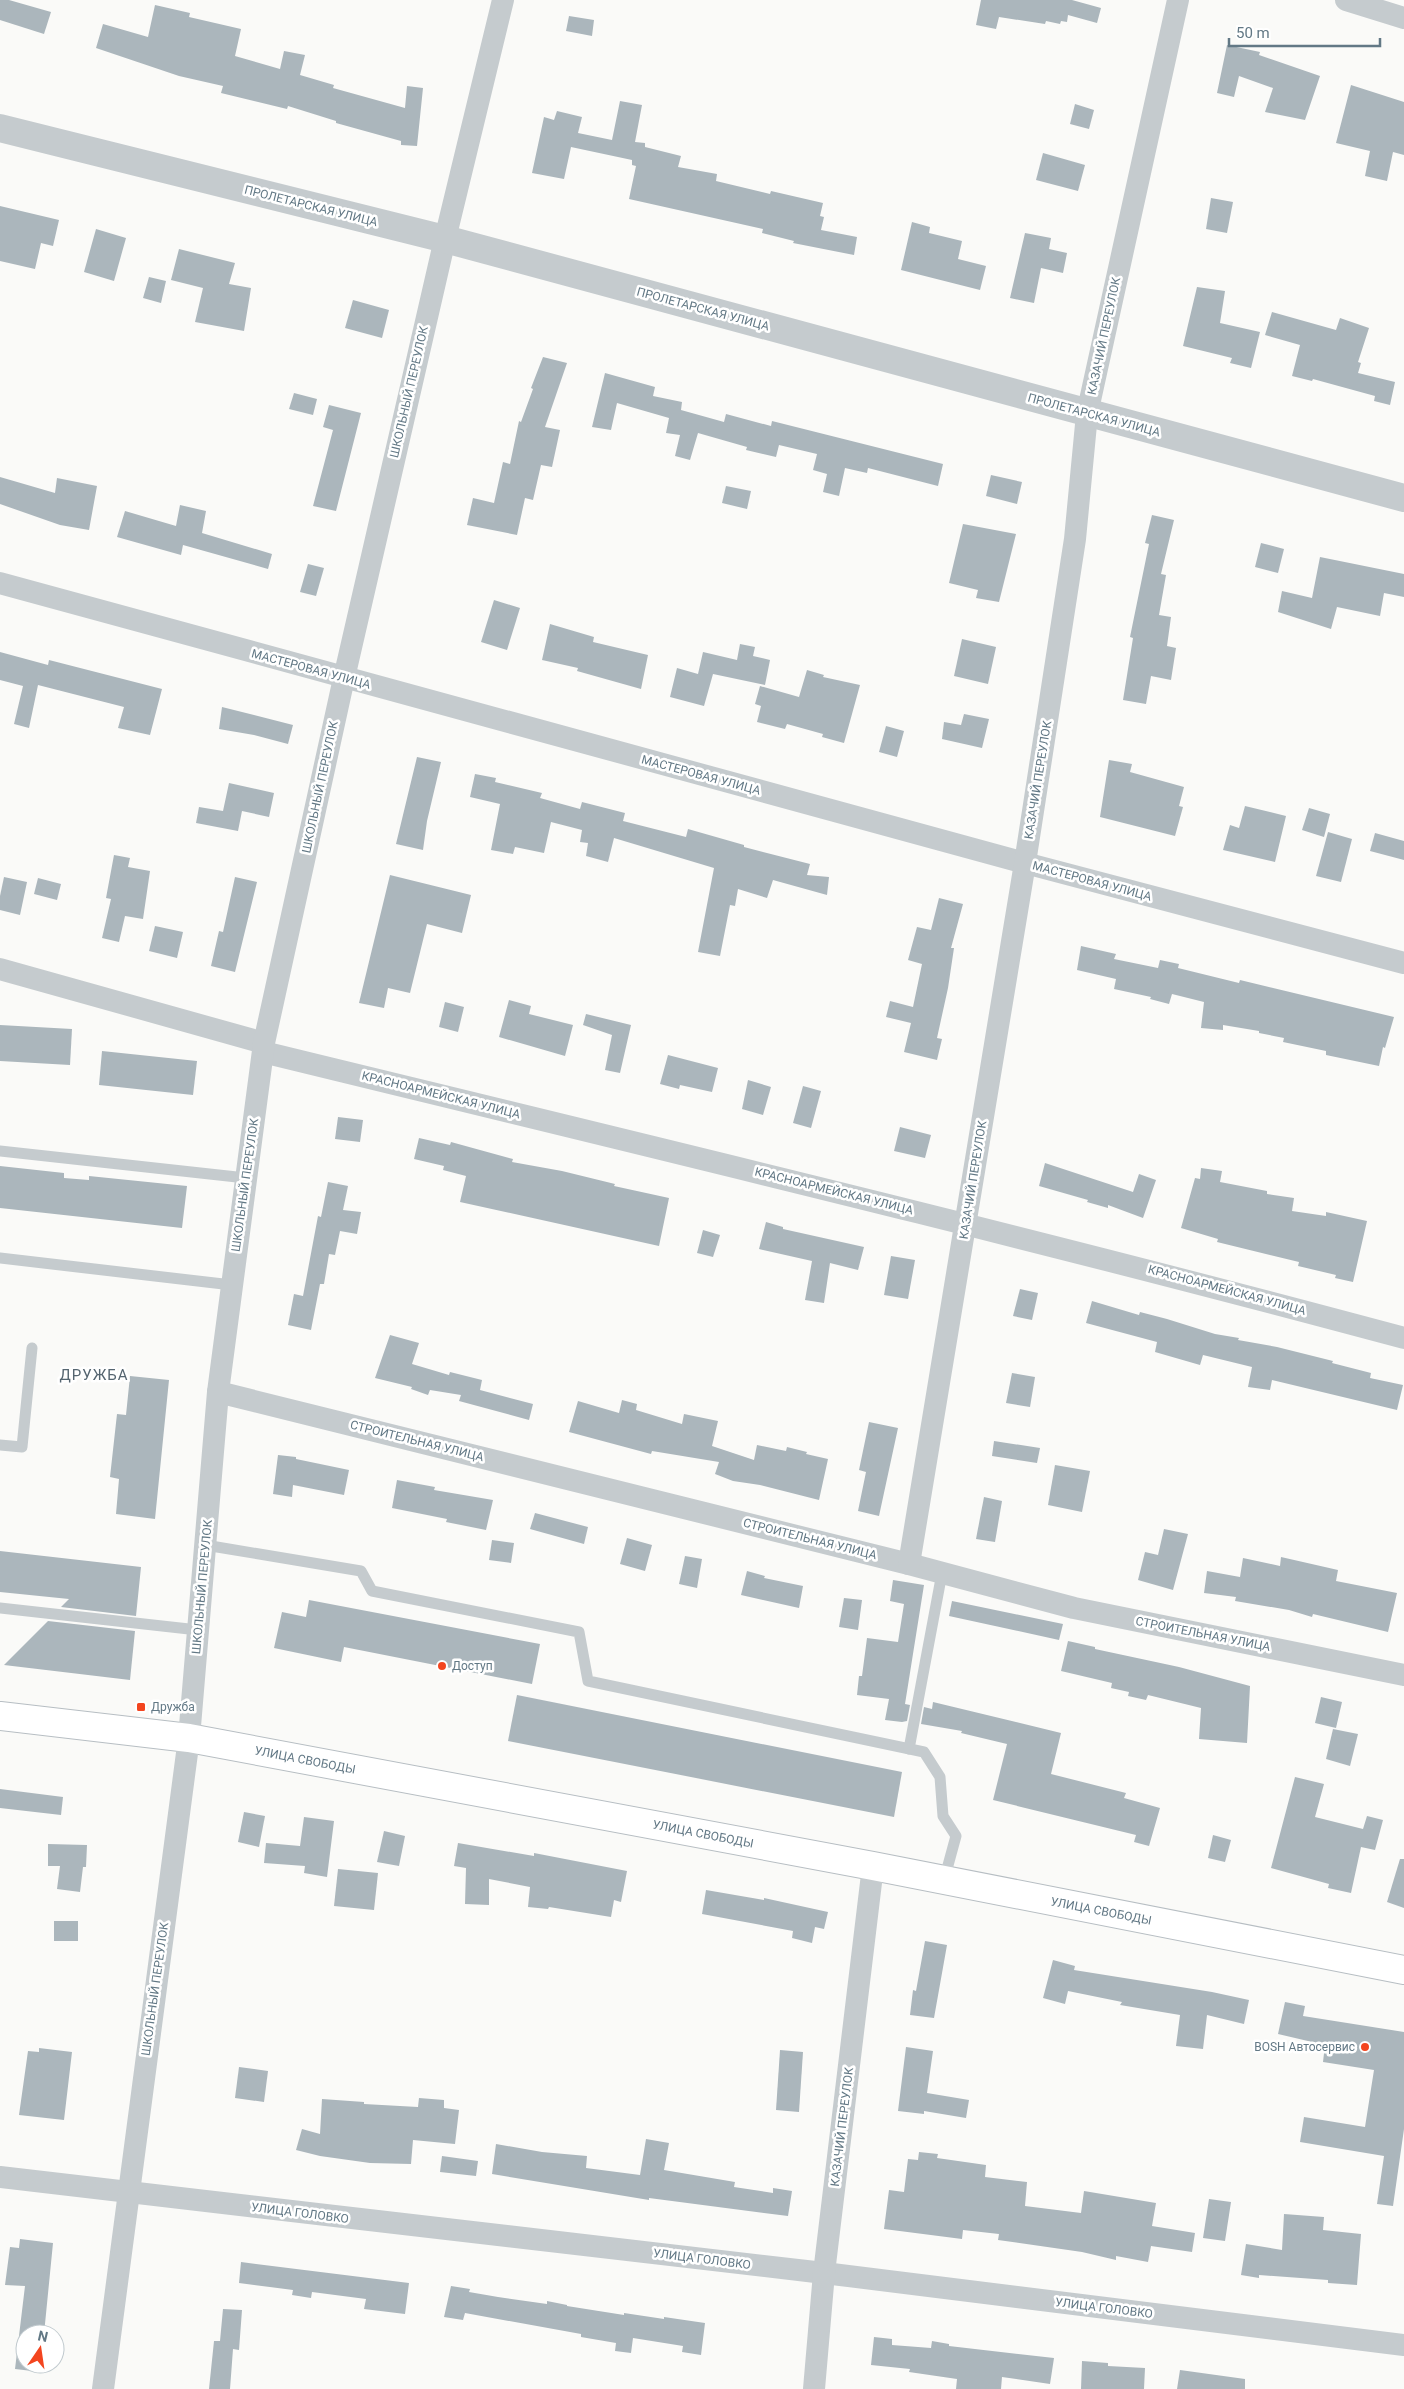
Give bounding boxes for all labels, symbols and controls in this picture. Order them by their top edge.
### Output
scale bar [1229,15,1380,47]
text: 50 m [1236,24,1270,42]
street label: ПРОЛЕТАРСКАЯ УЛИЦА [243,183,379,229]
street label: КАЗАЧИЙ ПЕРЕУЛОК [1084,275,1123,396]
street label: ПРОЛЕТАРСКАЯ УЛИЦА [635,285,771,333]
street label: ШКОЛЬНЫЙ ПЕРЕУЛОК [386,324,431,459]
street label: ПРОЛЕТАРСКАЯ УЛИЦА [1026,391,1162,439]
street label: МАСТЕРОВАЯ УЛИЦА [250,646,372,692]
street label: ШКОЛЬНЫЙ ПЕРЕУЛОК [298,719,341,854]
street label: КАЗАЧИЙ ПЕРЕУЛОК [1021,719,1054,840]
street label: МАСТЕРОВАЯ УЛИЦА [640,752,762,798]
street label: МАСТЕРОВАЯ УЛИЦА [1031,858,1153,904]
street label: КРАСНОАРМЕЙСКАЯ УЛИЦА [360,1068,522,1122]
street label: ШКОЛЬНЫЙ ПЕРЕУЛОК [228,1117,261,1253]
street label: КАЗАЧИЙ ПЕРЕУЛОК [956,1119,989,1240]
street label: КРАСНОАРМЕЙСКАЯ УЛИЦА [753,1164,915,1218]
street label: КРАСНОАРМЕЙСКАЯ УЛИЦА [1146,1261,1308,1318]
district label: ДРУЖБА [59,1366,129,1384]
street label: СТРОИТЕЛЬНАЯ УЛИЦА [349,1418,485,1464]
street label: СТРОИТЕЛЬНАЯ УЛИЦА [742,1516,878,1562]
street label: ШКОЛЬНЫЙ ПЕРЕУЛОК [188,1519,215,1655]
street label: СТРОИТЕЛЬНАЯ УЛИЦА [1134,1614,1272,1654]
place label: Доступ [452,1659,493,1673]
marker: Доступ [436,1660,448,1672]
place label: Дружба [151,1700,195,1714]
marker: Дружба [135,1701,147,1713]
street label: УЛИЦА СВОБОДЫ [253,1743,357,1777]
street label: УЛИЦА СВОБОДЫ [651,1817,755,1851]
street label: УЛИЦА СВОБОДЫ [1049,1894,1153,1928]
street label: ШКОЛЬНЫЙ ПЕРЕУЛОК [138,1921,171,2057]
place label: BOSH Автосервис [1254,2040,1355,2054]
marker: BOSH Автосервис [1359,2041,1371,2053]
street label: КАЗАЧИЙ ПЕРЕУЛОК [827,2066,856,2187]
street label: УЛИЦА ГОЛОВКО [250,2200,350,2226]
street label: УЛИЦА ГОЛОВКО [652,2246,752,2272]
street label: УЛИЦА ГОЛОВКО [1054,2295,1154,2321]
north arrow [15,2324,65,2374]
text: N [36,2327,50,2345]

